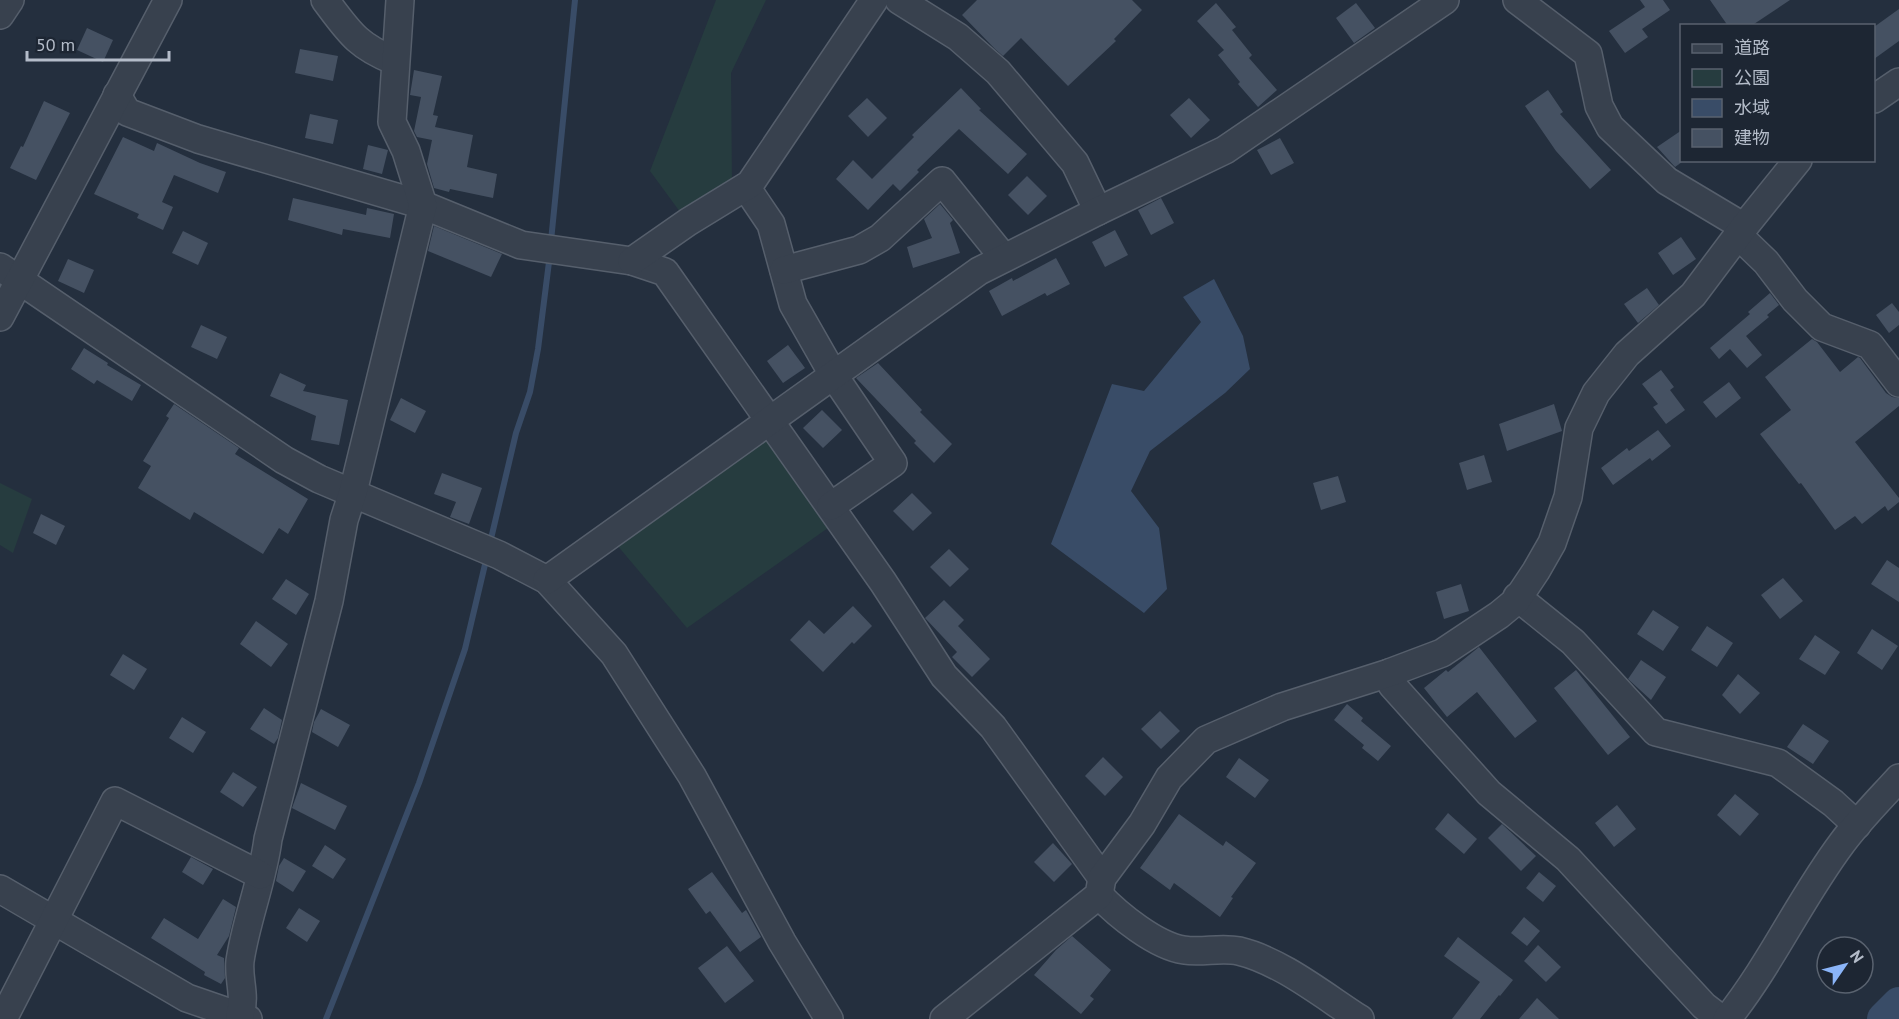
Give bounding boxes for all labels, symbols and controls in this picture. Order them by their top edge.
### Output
scale bar [27,24,170,62]
legend [1680,24,1875,162]
text: 50 m [36,33,75,56]
text: 道路 [1734,36,1770,59]
text: 公園 [1734,66,1770,89]
text: 水域 [1734,96,1770,119]
text: 建物 [1734,126,1770,149]
north arrow [1815,935,1875,995]
text: N [1846,946,1868,966]

